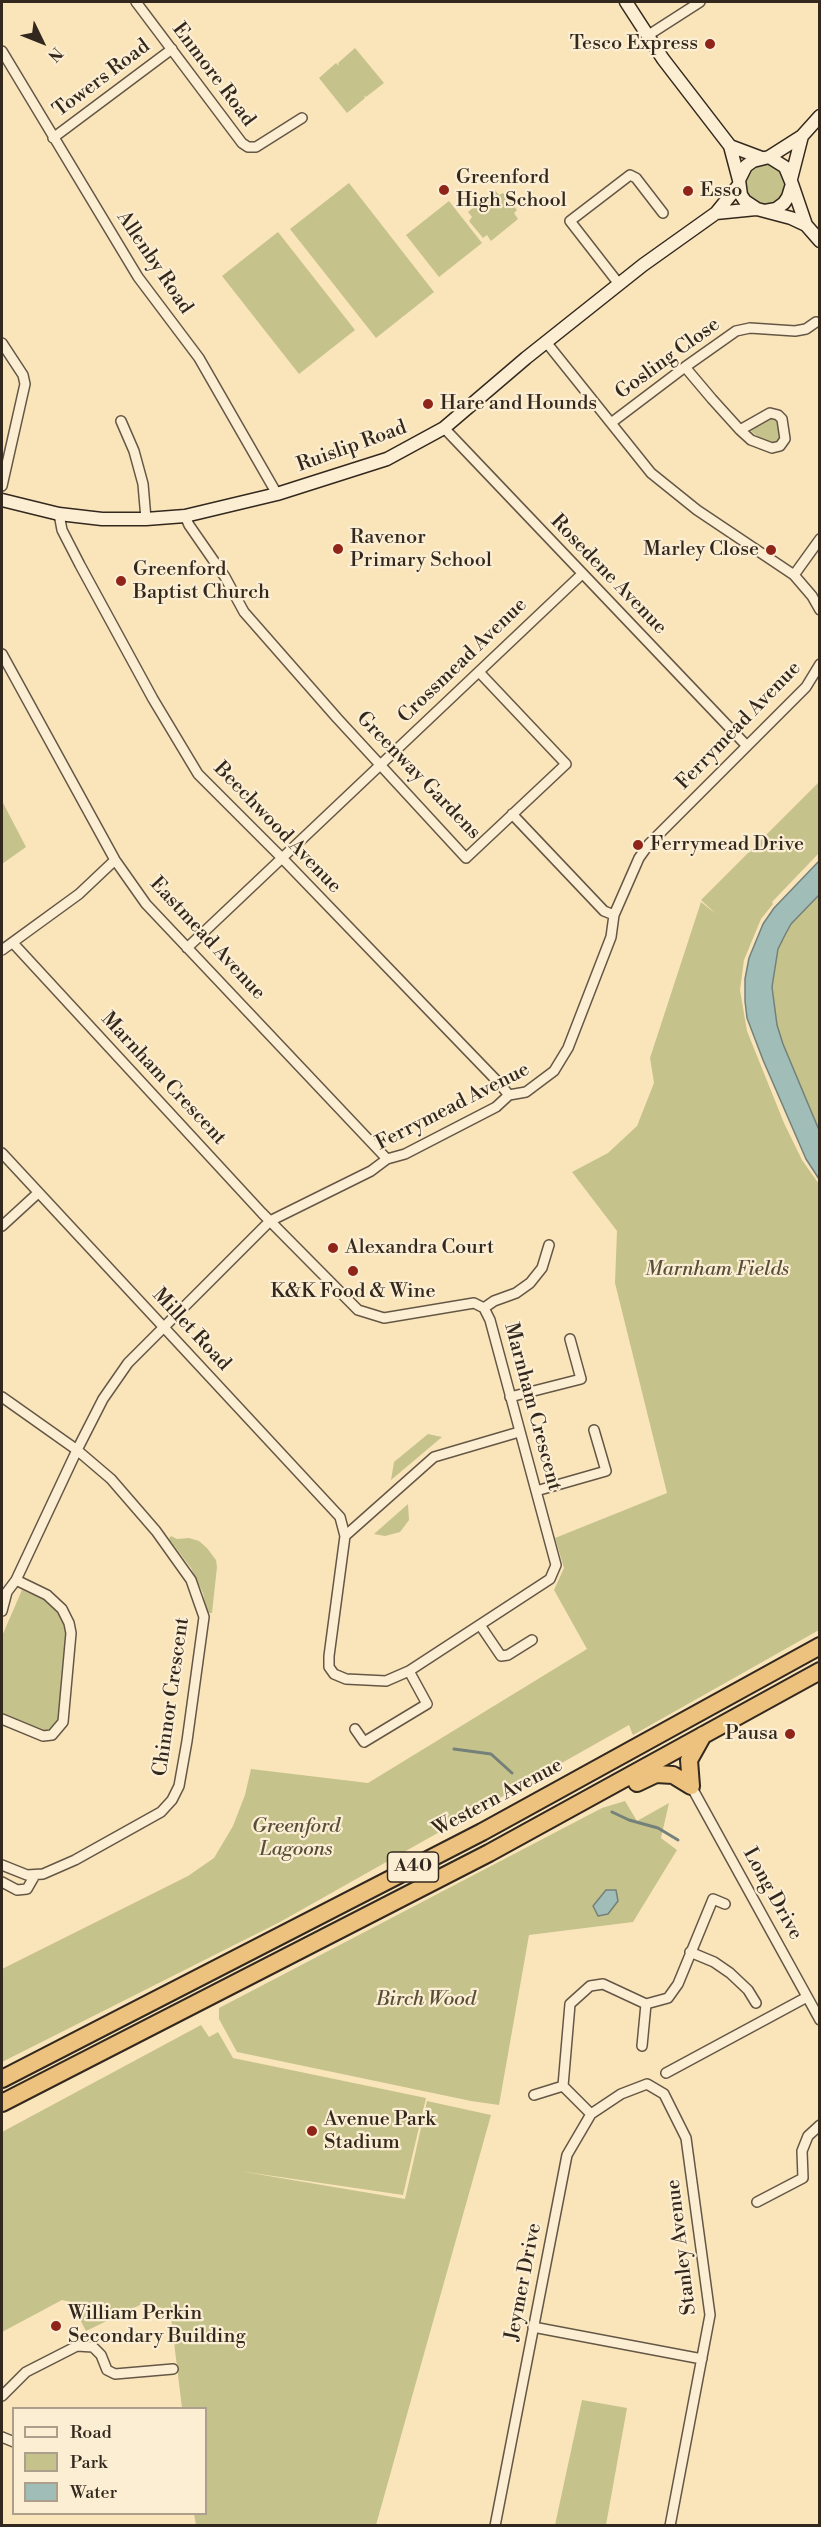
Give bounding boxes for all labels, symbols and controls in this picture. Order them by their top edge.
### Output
north arrow [12,12,72,72]
street label: Enmore Road [166,18,260,132]
place label: Tesco Express [570,32,698,56]
street label: Towers Road [49,35,155,123]
marker: Tesco Express [703,37,717,51]
text: N [44,43,67,66]
place label: Greenford High School [456,166,567,213]
place label: Esso [700,179,743,203]
marker: Greenford High School [437,183,451,197]
marker: Esso [681,184,695,198]
street label: Allenby Road [111,207,197,319]
street label: Gosling Close [611,313,725,405]
place label: Hare and Hounds [440,392,597,416]
marker: Hare and Hounds [421,397,435,411]
street label: Ruislip Road [294,416,410,478]
street label: Rosedene Avenue [545,510,671,640]
place label: Ravenor Primary School [350,526,492,573]
place label: Marley Close [643,538,759,562]
marker: Ravenor Primary School [331,542,345,556]
marker: Marley Close [764,543,778,557]
place label: Greenford Baptist Church [133,558,270,605]
marker: Greenford Baptist Church [114,574,128,588]
street label: Crossmead Avenue [394,593,532,729]
street label: Ferrymead Avenue [672,657,806,795]
street label: Greenway Gardens [351,707,485,845]
street label: Beechwood Avenue [208,757,346,899]
place label: Ferrymead Drive [650,833,804,857]
marker: Ferrymead Drive [631,838,645,852]
street label: Eastmead Avenue [144,873,270,1005]
street label: Marnham Crescent [95,1008,231,1150]
street label: Ferrymead Avenue [372,1058,534,1156]
place label: Alexandra Court [345,1236,494,1260]
marker: Alexandra Court [326,1241,340,1255]
park label: Marnham Fields [645,1258,789,1282]
marker: K&K Food & Wine [346,1264,360,1278]
place label: K&K Food & Wine [270,1280,436,1304]
street label: Millet Road [147,1284,235,1376]
street label: Marnham Crescent [498,1321,566,1493]
street label: Chinnor Crescent [149,1616,195,1778]
place label: Pausa [725,1722,778,1746]
marker: Pausa [783,1727,797,1741]
street label: Western Avenue [429,1754,567,1842]
park label: Greenford Lagoons [252,1815,340,1862]
street label: Long Drive [737,1844,807,1944]
road number: A40 [388,1852,438,1882]
park label: Birch Wood [376,1988,476,2012]
place label: Avenue Park Stadium [324,2108,436,2155]
marker: Avenue Park Stadium [305,2124,319,2138]
street label: Stanley Avenue [662,2178,702,2316]
street label: Jeymer Drive [501,2221,547,2343]
place label: William Perkin Secondary Building [68,2302,246,2349]
marker: William Perkin Secondary Building [49,2319,63,2333]
legend [12,2407,207,2515]
text: Road [70,2421,112,2444]
text: Park [70,2451,107,2474]
text: Water [70,2481,117,2504]

